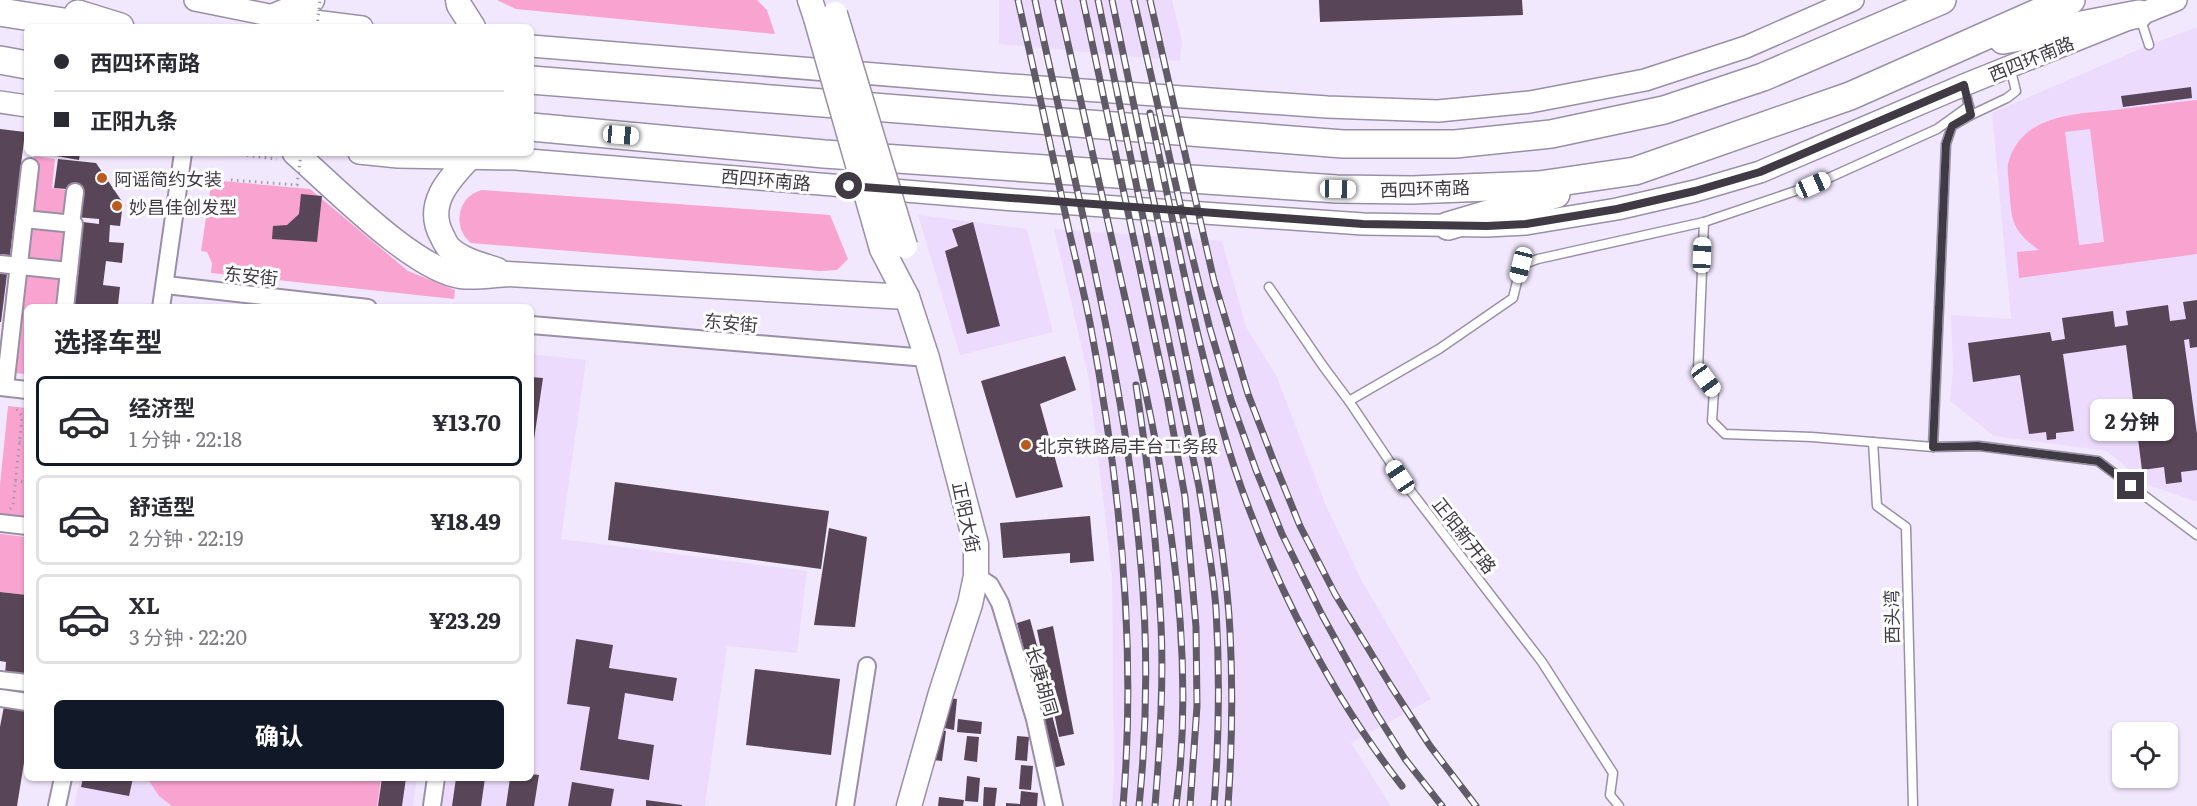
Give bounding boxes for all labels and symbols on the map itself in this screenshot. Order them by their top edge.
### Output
street label: 西四环南路 [1984,29,2078,87]
car [602,124,640,146]
street label: 西四环南路 [720,162,812,196]
place label: 阿谣简约女装 [114,165,222,192]
car [1793,169,1833,201]
marker: 阿谣简约女装 [95,171,109,185]
route start [835,172,862,199]
street label: 西四环南路 [1380,173,1470,203]
car [1320,180,1356,198]
place label: 妙昌佳创发型 [129,193,237,220]
marker: 妙昌佳创发型 [110,199,124,213]
car [1692,237,1712,273]
car [1508,245,1534,285]
street label: 东安街 [223,259,279,291]
street label: 东安街 [703,306,759,338]
car [1688,360,1724,400]
callout: 2 分钟 [2089,399,2173,441]
place label: 北京铁路局丰台工务段 [1038,432,1218,459]
marker: 北京铁路局丰台工务段 [1019,438,1033,452]
car [1382,457,1418,497]
route end [2117,472,2144,499]
street label: 正阳大街 [946,479,988,555]
street label: 正阳新开路 [1427,491,1503,579]
street label: 西头湾 [1877,590,1905,644]
street label: 长庚胡同 [1020,643,1066,719]

